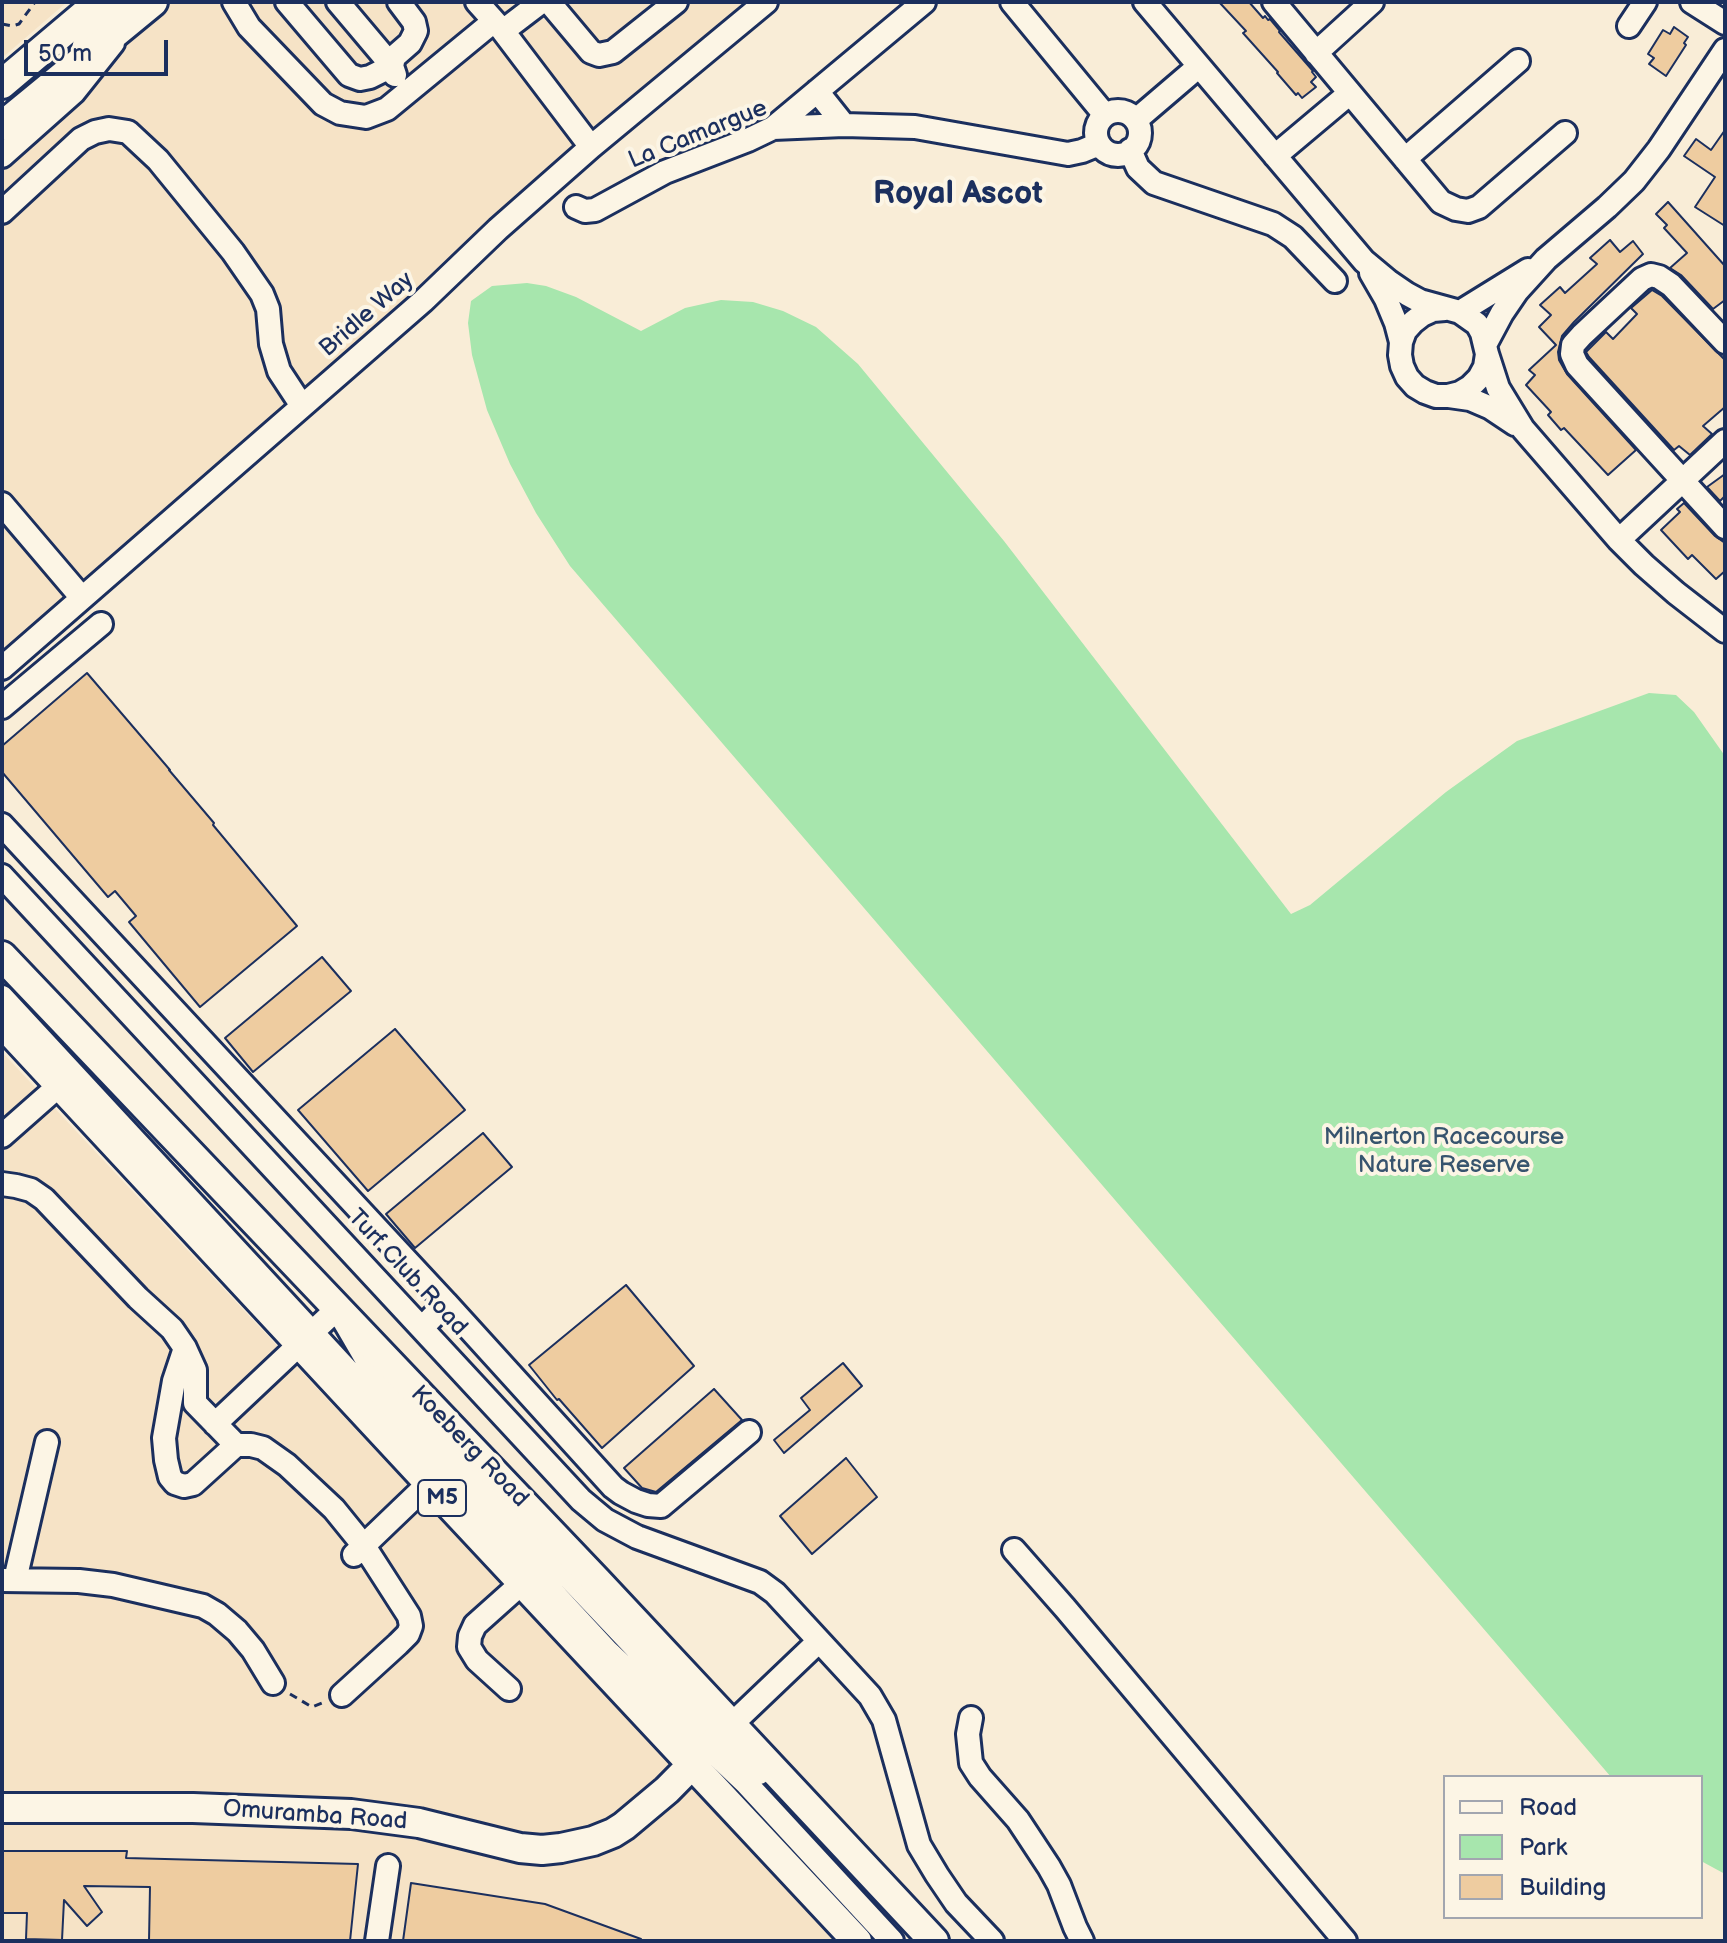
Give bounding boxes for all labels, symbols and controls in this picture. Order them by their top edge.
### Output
scale bar [28,24,172,74]
text: 50 m [38,39,92,68]
street label: La Camargue [625,94,771,176]
district label: Royal Ascot [873,176,1043,214]
street label: Bridle Way [314,266,420,364]
park label: Milnerton Racecourse Nature Reserve [1324,1124,1564,1180]
street label: Turf Club Road [341,1204,473,1342]
street label: Koeberg Road [404,1380,534,1514]
road number: M5 [418,1480,466,1516]
legend [1443,1775,1703,1919]
text: Road [1519,1793,1577,1822]
street label: Omuramba Road [222,1795,408,1837]
text: Park [1519,1833,1567,1862]
text: Building [1519,1873,1606,1902]

